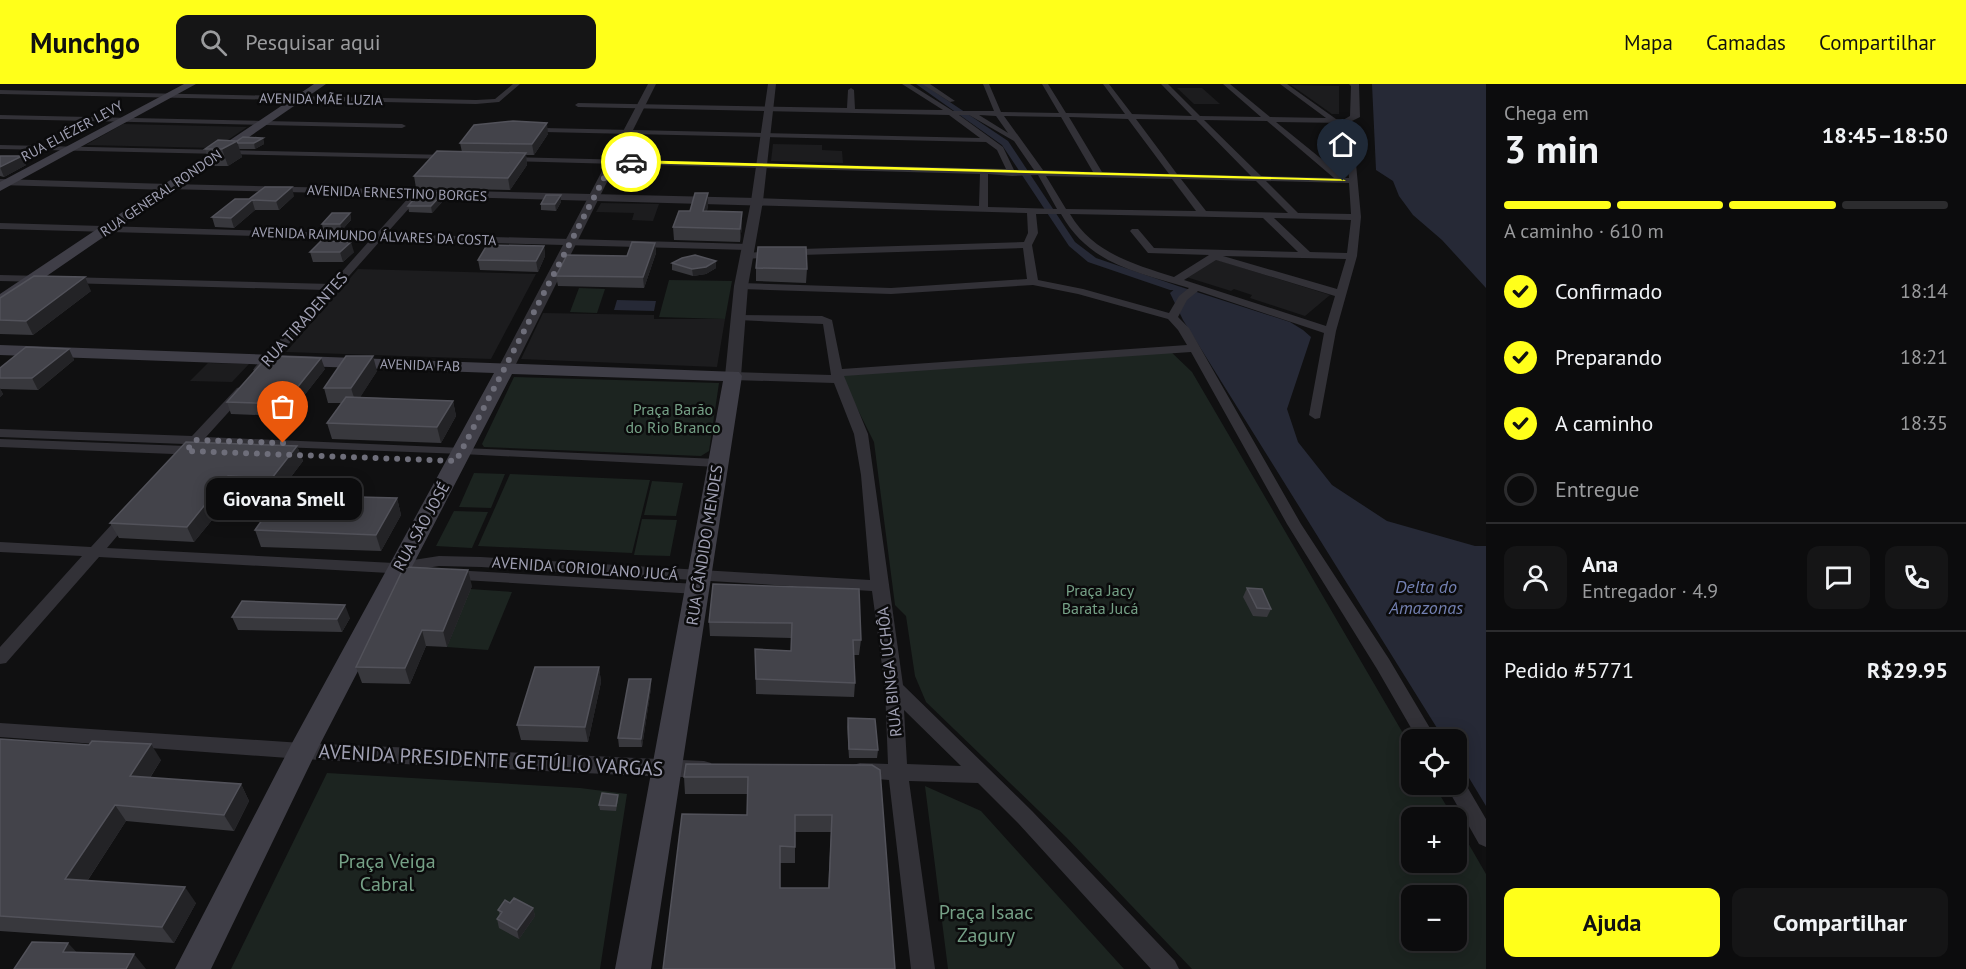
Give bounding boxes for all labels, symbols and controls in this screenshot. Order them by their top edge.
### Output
search box [176,15,596,69]
text: Munchgo [30,24,140,61]
icon: search [197,26,230,59]
text: Pesquisar aqui [245,28,381,56]
text: Mapa [1624,29,1673,56]
text: Camadas [1706,29,1786,56]
text: Compartilhar [1819,29,1936,56]
street label: AVENIDA MÃE LUZIA [259,89,384,109]
street label: RUA ELIÉZER LEVY [18,96,126,165]
text: Chega em [1504,100,1589,126]
pin [1317,119,1368,181]
text: 18:45–18:50 [1822,121,1948,149]
text: 3 min [1504,123,1599,174]
icon: home [1326,128,1359,161]
courier [601,132,661,192]
street label: RUA GENERAL RONDON [97,145,225,241]
icon: car [615,146,648,179]
street label: AVENIDA ERNESTINO BORGES [307,181,487,205]
text: A caminho · 610 m [1504,218,1664,244]
street label: AVENIDA RAIMUNDO ÁLVARES DA COSTA [251,223,497,249]
street label: RUA TIRADENTES [256,268,352,370]
icon: check [1504,275,1537,308]
text: Confirmado [1555,277,1662,305]
text: 18:14 [1900,278,1948,304]
icon: check [1504,341,1537,374]
text: Preparando [1555,343,1662,371]
text: 18:21 [1900,344,1948,370]
street label: AVENIDA FAB [380,355,460,375]
pin [257,381,308,443]
icon: bag [266,390,299,423]
park label: Praça Barão do Rio Branco [625,399,721,437]
icon: check [1504,407,1537,440]
text: A caminho [1555,409,1653,437]
text: 18:35 [1900,410,1948,436]
street label: RUA CÂNDIDO MENDES [681,463,727,627]
text: Entregue [1555,475,1640,503]
street label: RUA SÃO JOSÉ [388,478,454,574]
callout: Giovana Smell [205,479,361,521]
text: Giovana Smell [223,486,345,512]
button: person [1504,546,1567,609]
button: chat [1807,546,1870,609]
button: phone [1885,546,1948,609]
text: Ana [1582,550,1618,578]
street label: AVENIDA CORIOLANO JUCÁ [491,552,679,585]
water label: Delta do Amazonas [1388,575,1464,619]
text: Entregador · 4.9 [1582,578,1718,604]
park label: Praça Jacy Barata Jucá [1062,580,1138,618]
street label: RUA BINGA UCHÔA [872,605,906,738]
text: Pedido #5771 [1504,656,1634,684]
text: R$29.95 [1867,656,1948,684]
map controls [1401,729,1467,951]
button: locate [1401,729,1467,795]
street label: AVENIDA PRESIDENTE GETÚLIO VARGAS [318,738,664,782]
button: + [1401,807,1467,873]
park label: Praça Veiga Cabral [338,848,436,897]
button: − [1401,885,1467,951]
button: Ajuda [1504,888,1720,957]
button: Compartilhar [1732,888,1948,957]
park label: Praça Isaac Zagury [939,899,1033,948]

